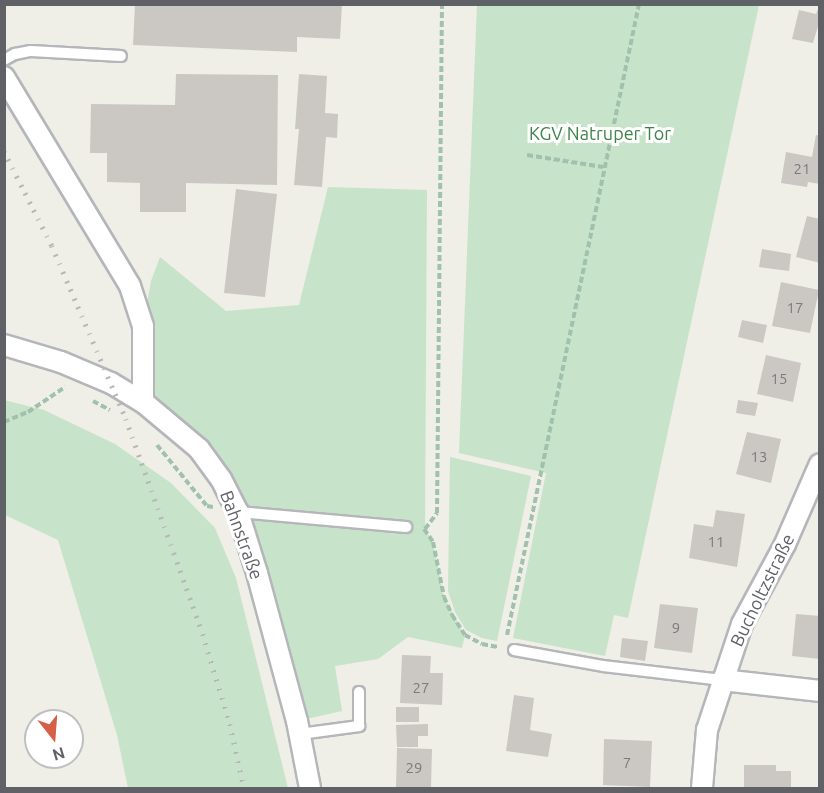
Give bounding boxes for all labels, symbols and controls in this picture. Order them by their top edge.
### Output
park label: KGV Natruper Tor [529,122,671,144]
house number: 21 [794,160,810,178]
house number: 17 [787,299,803,317]
house number: 15 [771,370,787,388]
house number: 13 [751,448,767,466]
street label: Bahnstraße [216,488,268,582]
street label: Bucholtzstraße [725,530,799,650]
house number: 11 [708,533,724,551]
house number: 9 [672,619,680,637]
house number: 27 [413,679,429,697]
north arrow [24,709,84,769]
text: N [50,744,67,765]
house number: 7 [623,754,631,772]
house number: 29 [406,759,422,777]

